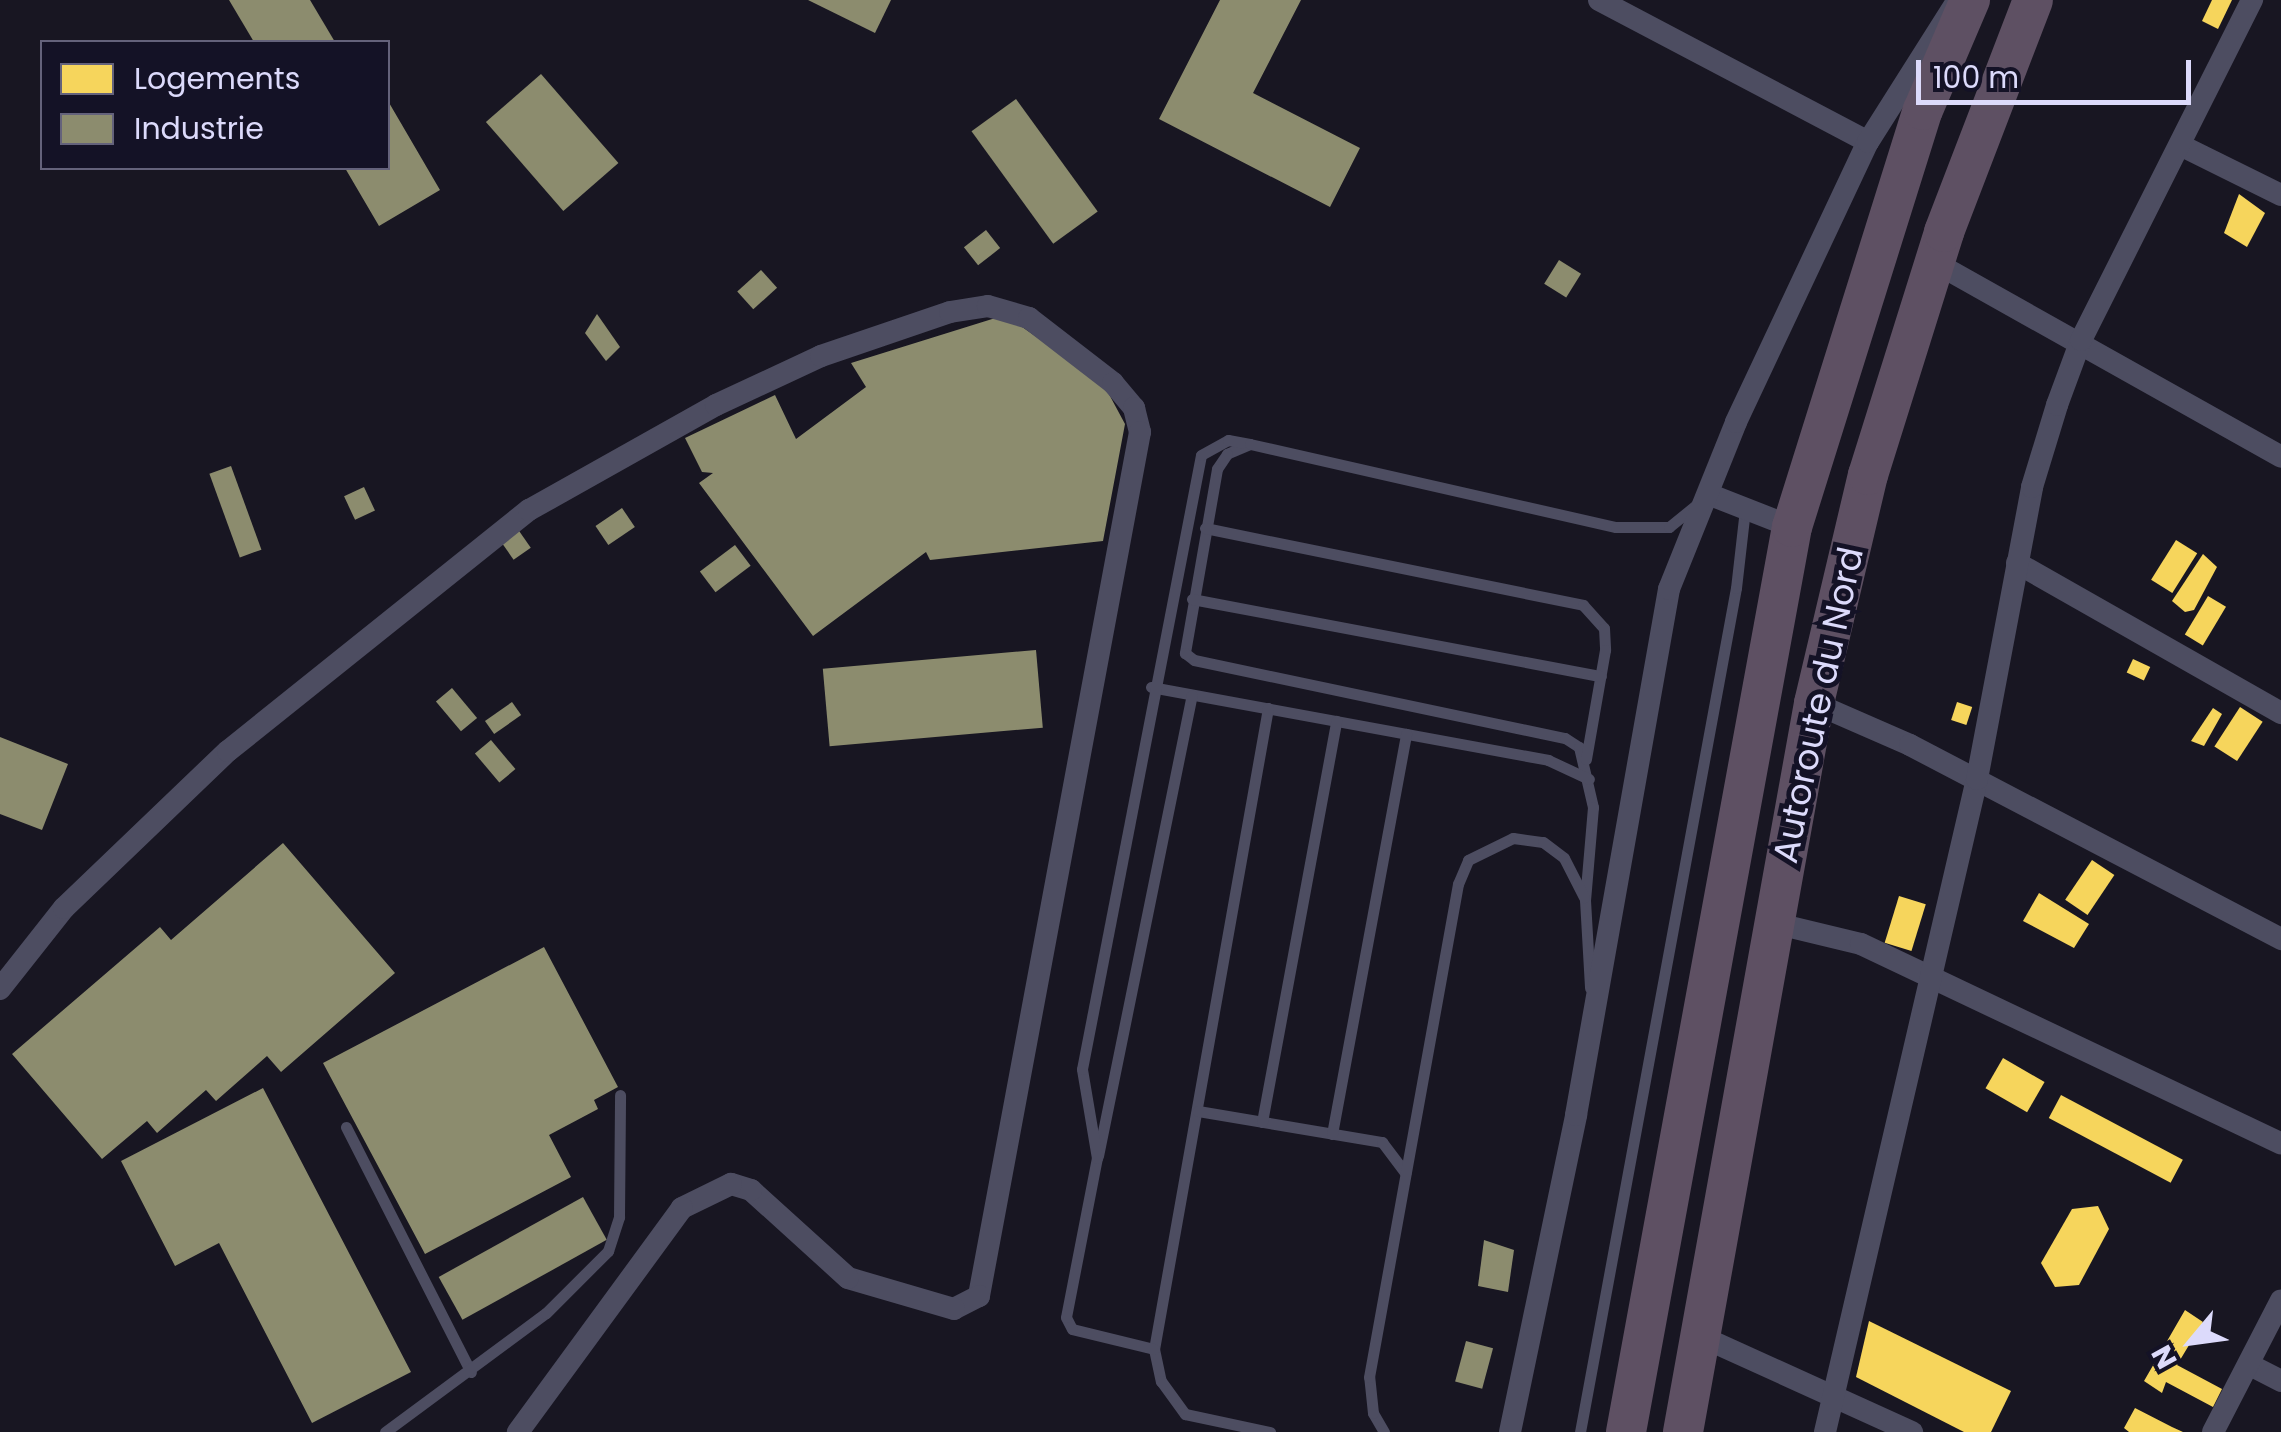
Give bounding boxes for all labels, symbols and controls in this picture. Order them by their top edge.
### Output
legend [40,40,390,170]
scale bar [1921,40,2196,102]
text: 100 m [1933,56,2019,99]
text: Logements [134,57,300,100]
text: Industrie [134,107,264,150]
street label: Autoroute du Nord [1764,543,1872,867]
north arrow [2141,1292,2241,1392]
text: N [2142,1338,2186,1375]

